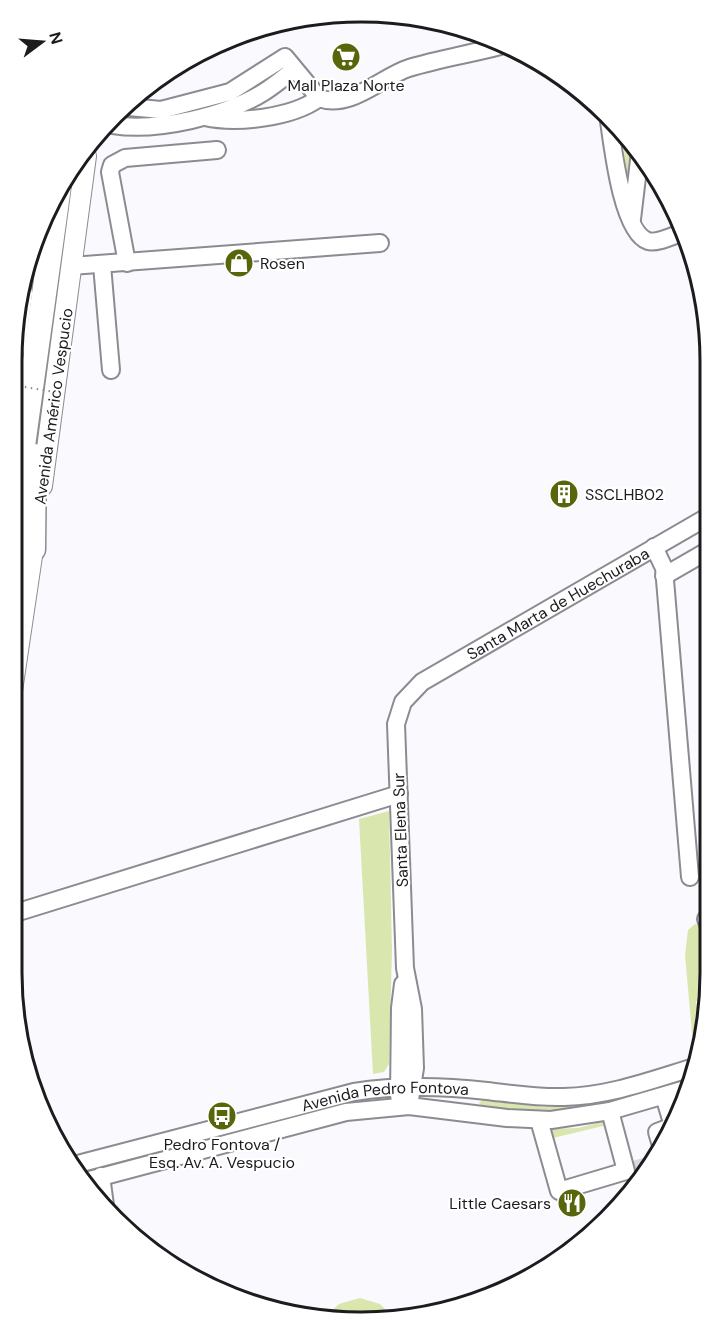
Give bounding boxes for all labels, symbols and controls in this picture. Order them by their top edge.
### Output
north arrow [12,12,72,72]
text: N [44,29,68,47]
supermarket icon: Mall Plaza Norte [330,41,362,73]
place label: Mall Plaza Norte [288,75,405,96]
shop icon: Rosen [223,247,255,279]
place label: Rosen [260,253,305,274]
street label: Avenida Américo Vespucio [29,307,78,506]
building icon: SSCLHB02 [548,478,580,510]
place label: SSCLHB02 [585,484,664,505]
street label: Santa Marta de Huechuraba [463,543,653,665]
street label: Santa Elena Sur [388,772,413,888]
street label: Avenida Pedro Fontova [299,1077,470,1116]
bus stop icon: Pedro Fontova / Esq. Av. A. Vespucio [206,1100,238,1132]
place label: Pedro Fontova / Esq. Av. A. Vespucio [149,1134,295,1173]
restaurant icon: Little Caesars [556,1187,588,1219]
place label: Little Caesars [449,1193,551,1214]

